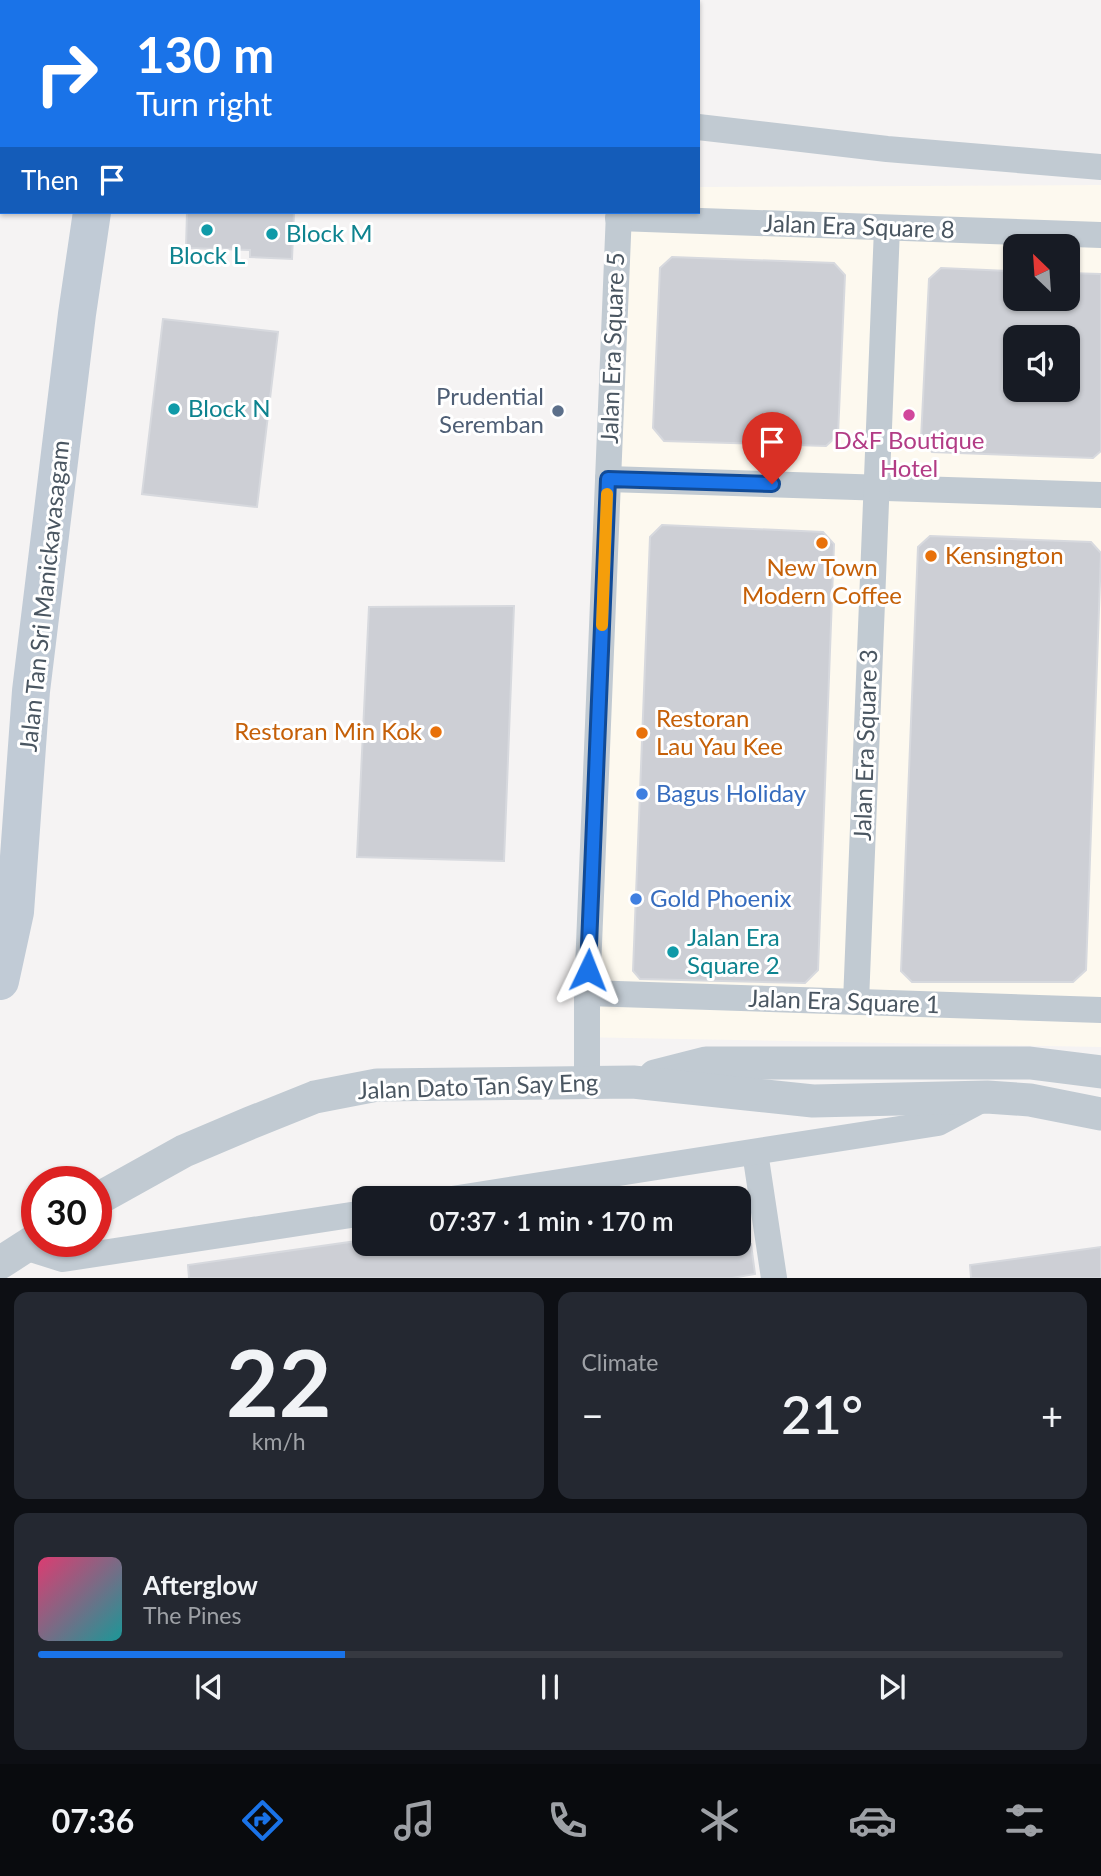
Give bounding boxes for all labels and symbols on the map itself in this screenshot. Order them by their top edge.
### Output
street label: Jalan Era Square 8 [763,208,955,243]
place label: Block M [286,218,373,247]
marker: Block L [199,222,215,238]
marker: Block M [264,226,280,242]
north arrow [1003,234,1080,312]
place label: Block L [169,240,245,269]
street label: Jalan Era Square 5 [594,252,629,444]
place label: Prudential Seremban [436,381,544,438]
place label: Block N [188,393,271,422]
marker: Block N [166,401,182,417]
marker: Prudential Seremban [550,403,566,419]
marker: D&F Boutique Hotel [901,407,917,423]
pin [742,412,802,484]
place label: D&F Boutique Hotel [833,425,985,482]
street label: Jalan Tan Sri Manickavasagam [13,439,74,753]
marker: New Town Modern Coffee [814,535,830,551]
place label: Kensington [945,540,1064,569]
marker: Kensington [923,548,939,564]
place label: New Town Modern Coffee [742,552,902,609]
street label: Jalan Era Square 3 [847,649,882,841]
place label: Restoran Lau Yau Kee [656,703,783,760]
place label: Restoran Min Kok [234,716,423,745]
marker: Restoran Min Kok [428,724,444,740]
marker: Restoran Lau Yau Kee [634,725,650,741]
place label: Bagus Holiday [656,778,807,807]
marker: Bagus Holiday [634,786,650,802]
place label: Gold Phoenix [650,883,791,912]
marker: Gold Phoenix [628,891,644,907]
place label: Jalan Era Square 2 [687,922,780,979]
position arrow [551,933,625,1007]
marker: Jalan Era Square 2 [665,944,681,960]
street label: Jalan Era Square 1 [748,983,940,1018]
street label: Jalan Dato Tan Say Eng [357,1067,599,1104]
speed limit sign: 30 [21,1166,112,1257]

